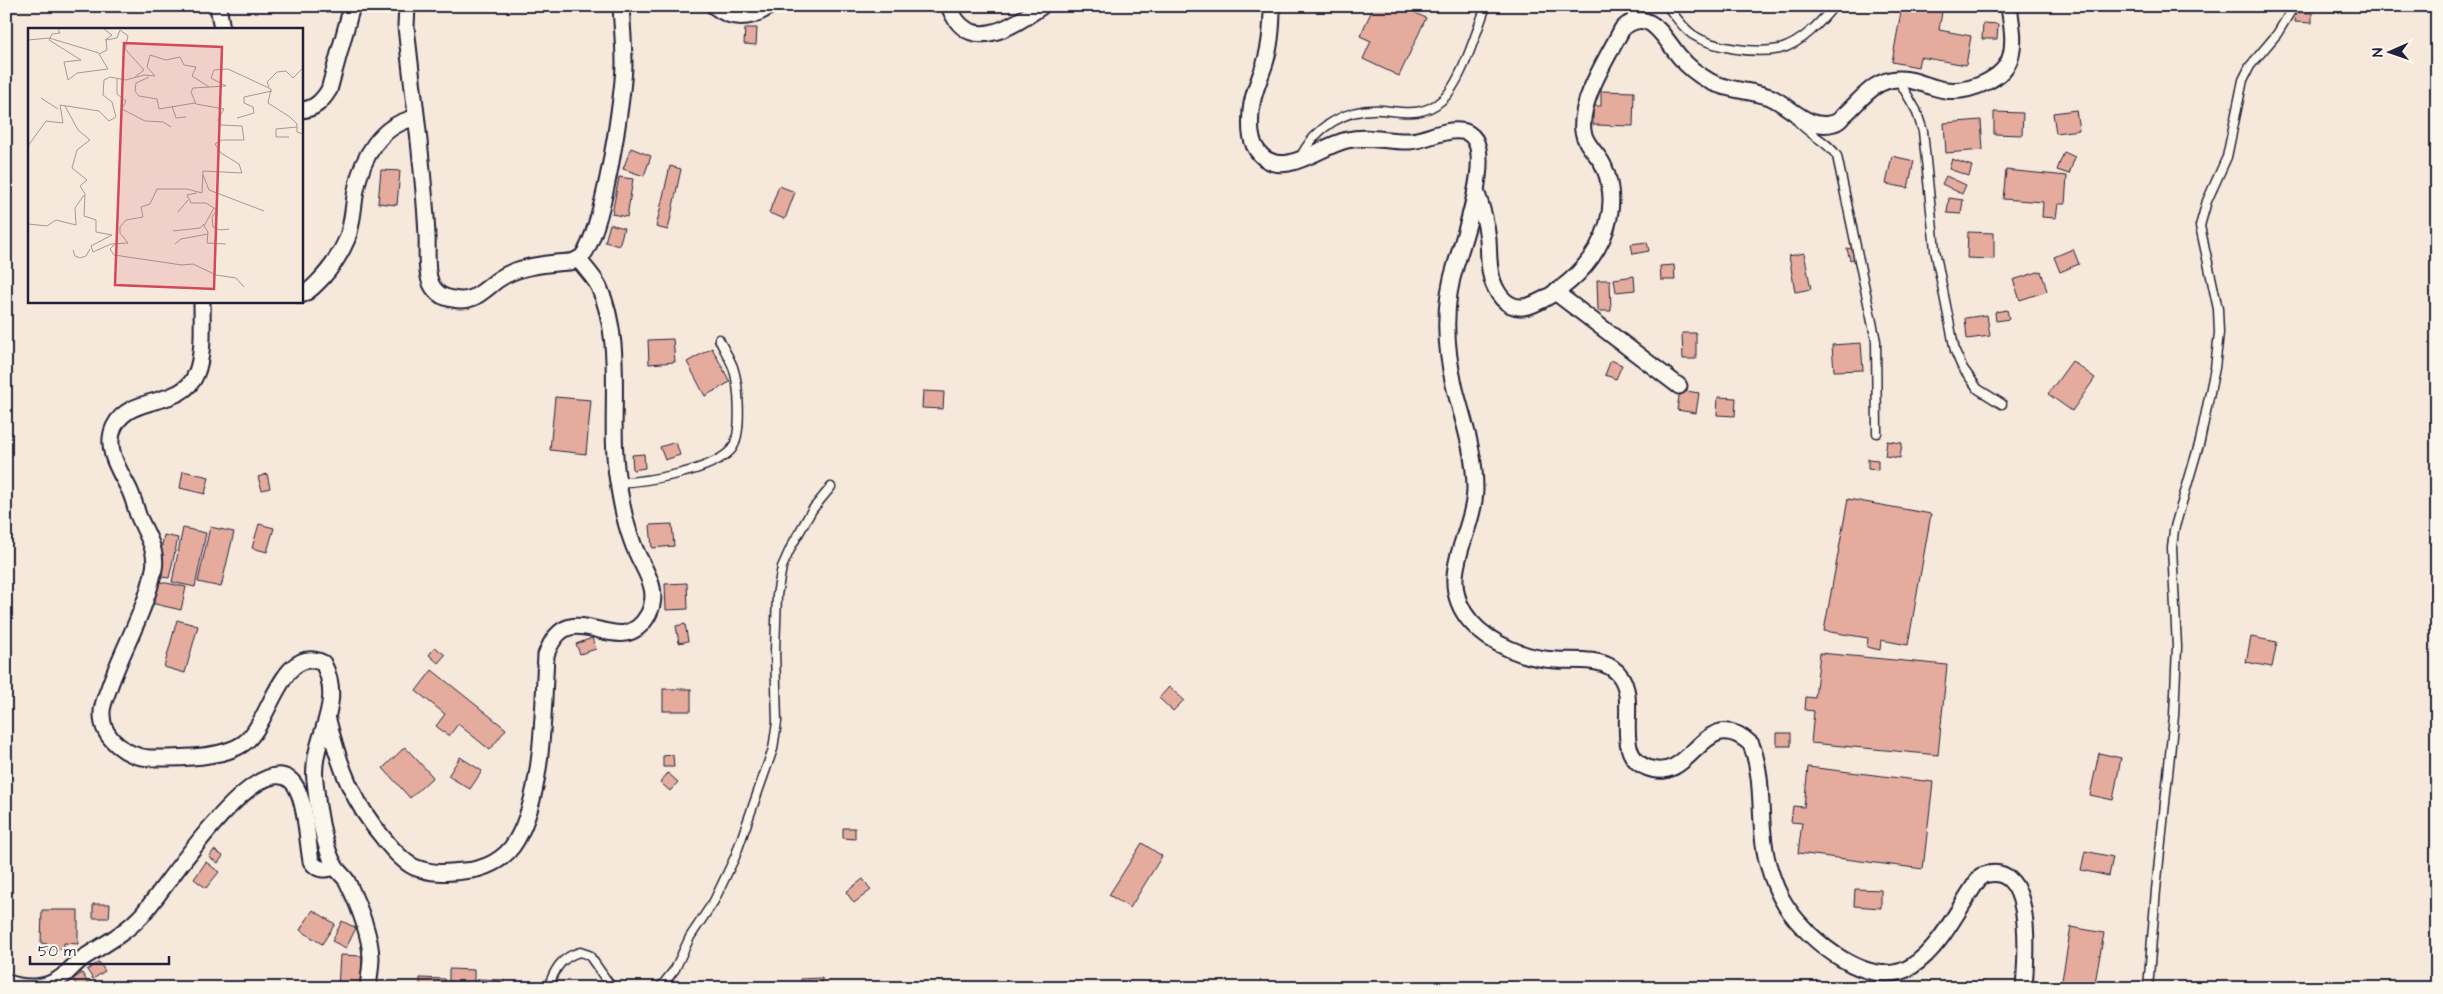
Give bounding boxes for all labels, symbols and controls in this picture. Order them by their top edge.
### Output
inset map [28,28,302,302]
north arrow [2366,28,2416,78]
text: N [2368,47,2388,57]
scale bar [30,934,169,966]
text: 50 m [38,941,76,962]

